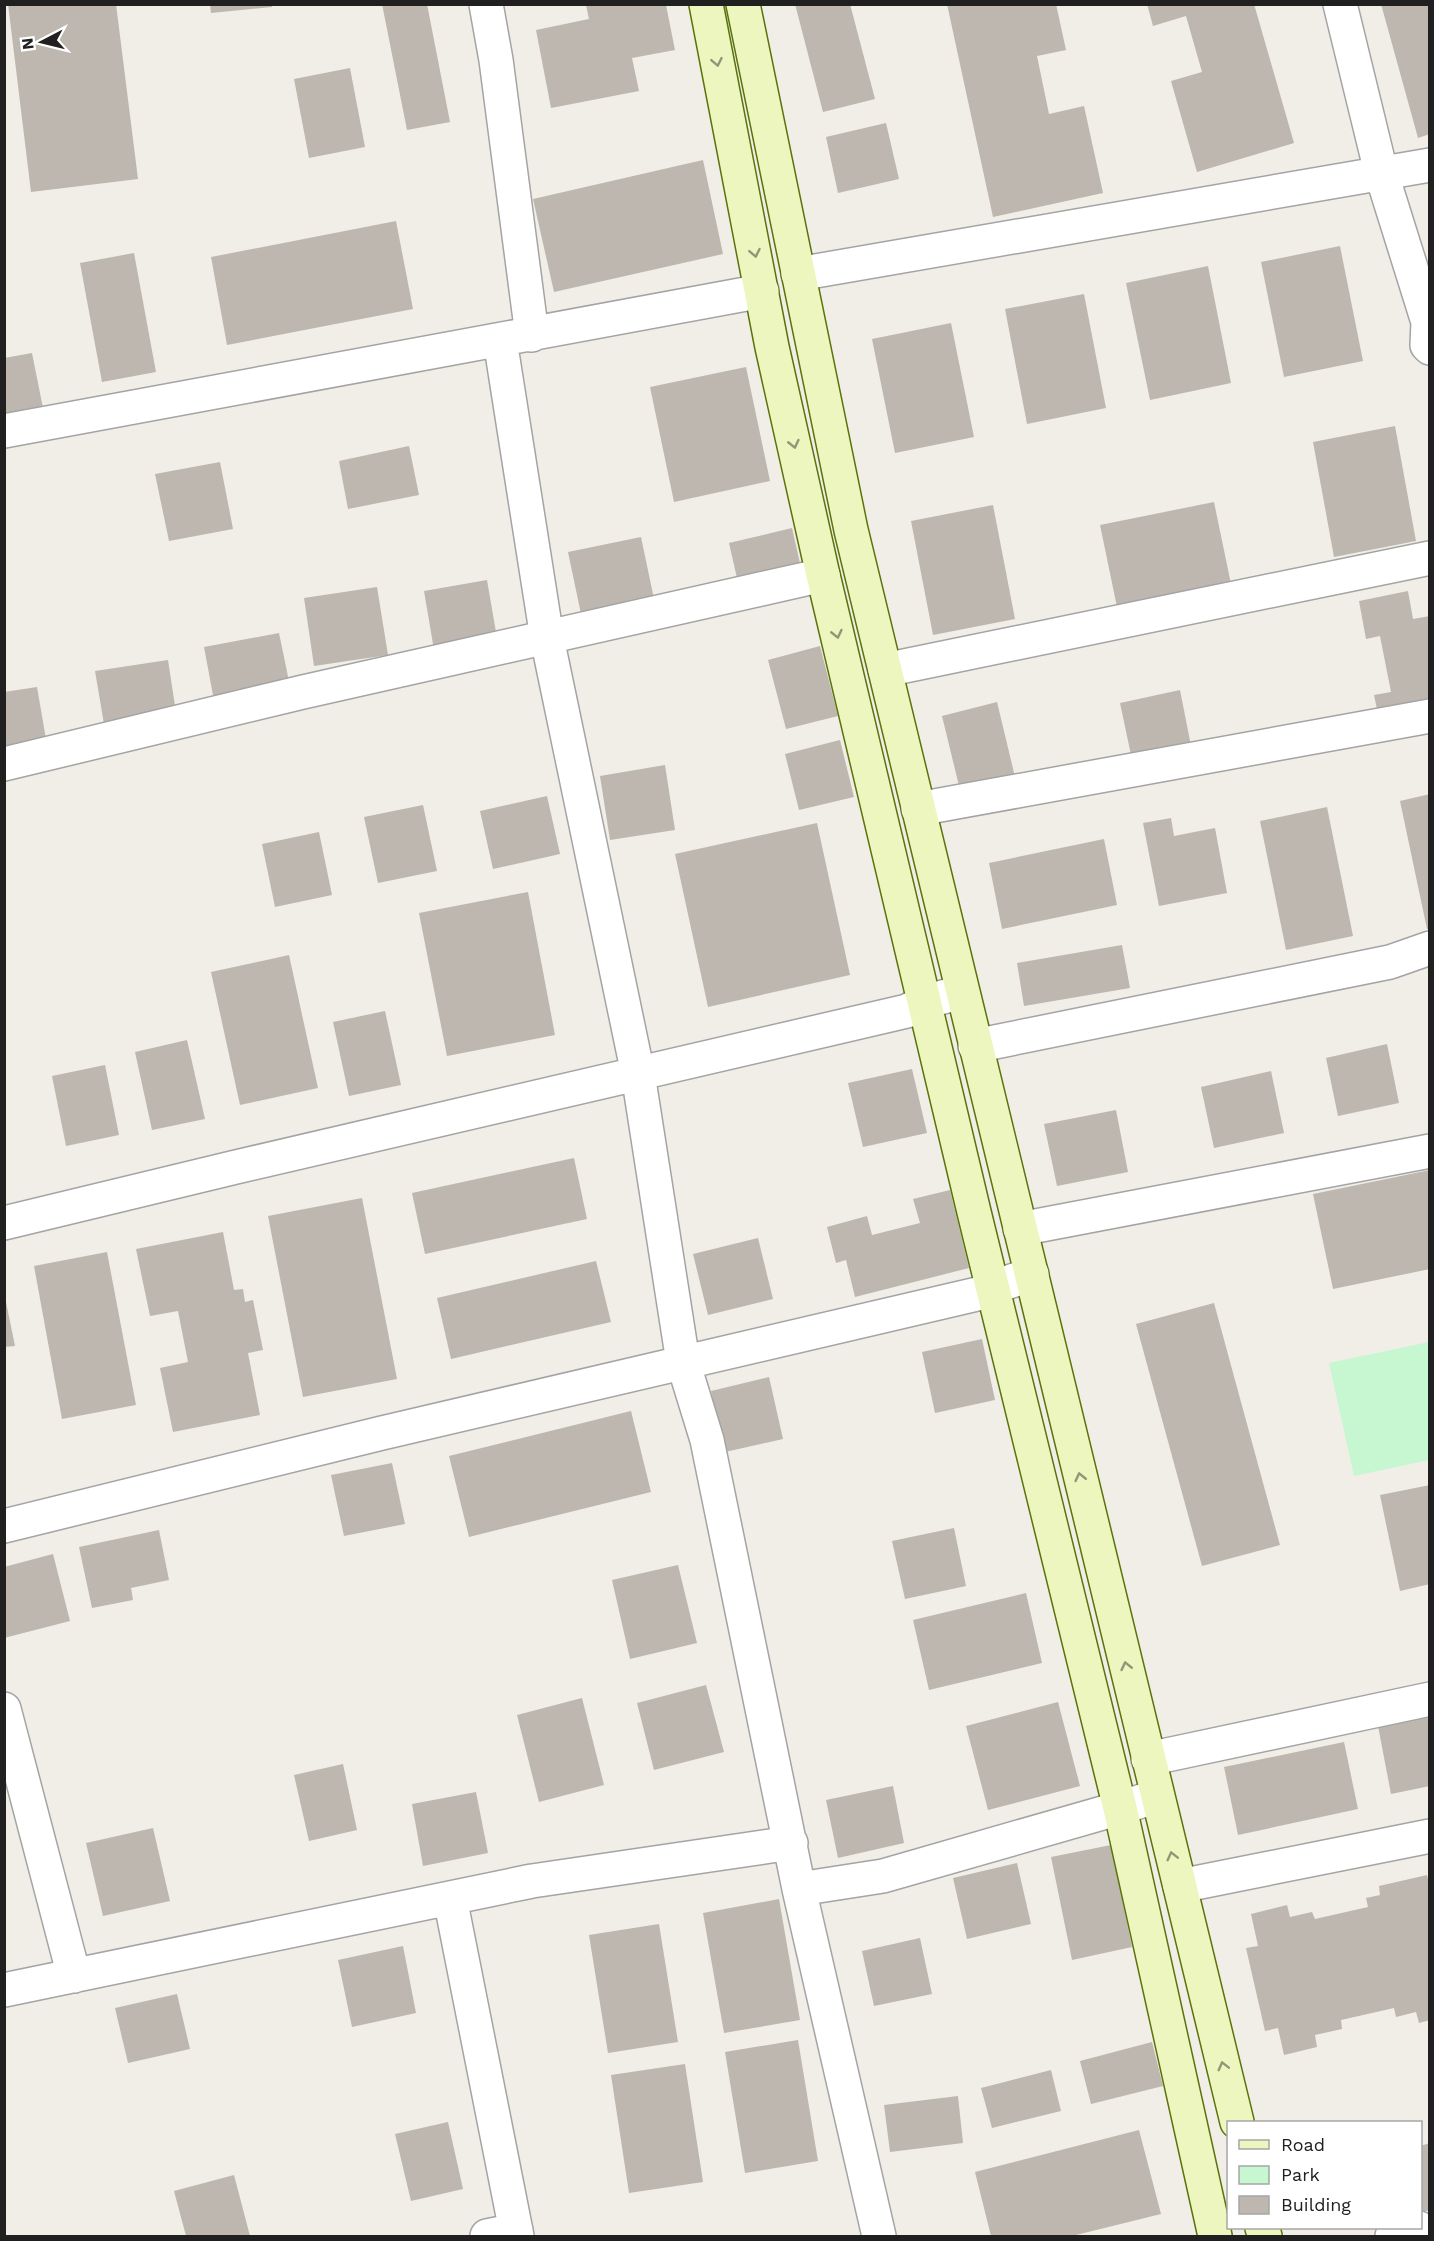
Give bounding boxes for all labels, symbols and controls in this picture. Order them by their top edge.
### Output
north arrow [12,12,72,72]
text: N [17,37,38,51]
one-way arrow [710,57,723,67]
one-way arrow [748,248,761,258]
one-way arrow [787,439,800,449]
one-way arrow [830,629,843,639]
one-way arrow [1075,1472,1088,1482]
one-way arrow [1120,1662,1133,1672]
one-way arrow [1166,1851,1179,1861]
one-way arrow [1218,2061,1231,2071]
legend [1227,2121,1422,2229]
text: Road [1281,2134,1325,2155]
text: Park [1281,2164,1320,2185]
text: Building [1281,2194,1351,2215]

